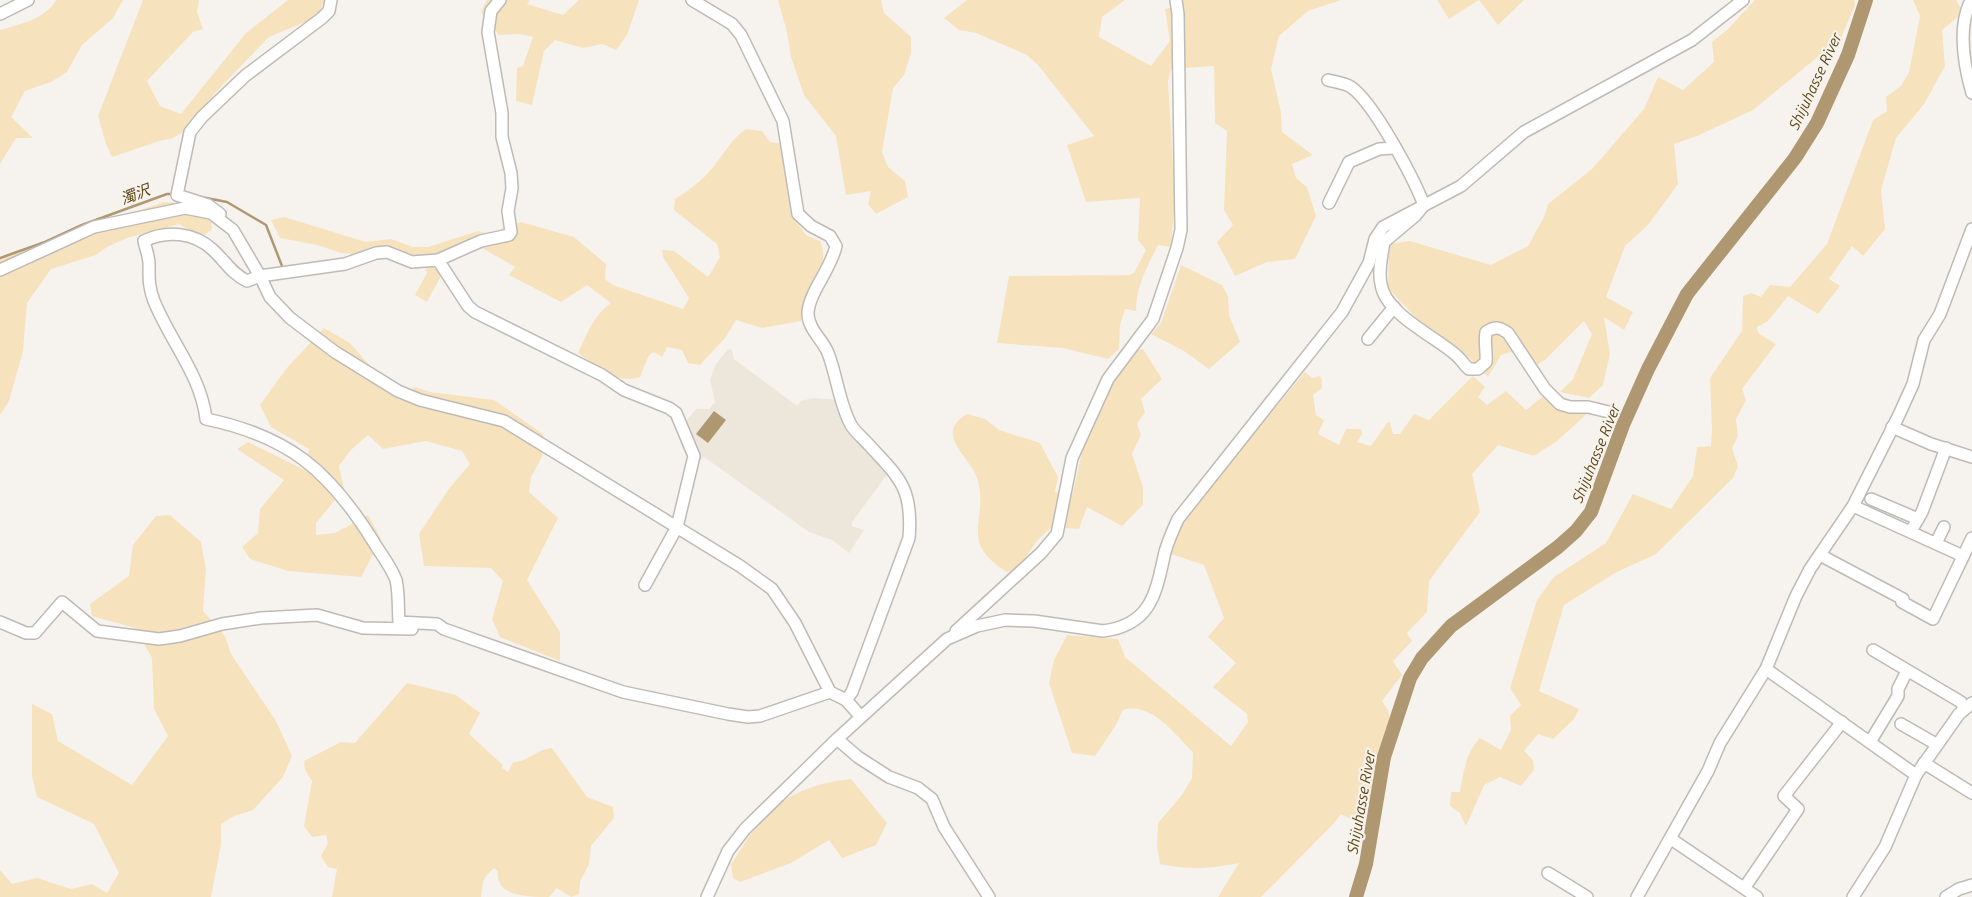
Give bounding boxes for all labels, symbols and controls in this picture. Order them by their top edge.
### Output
water label: Shijuhasse River [1785,29,1845,133]
water label: 濁沢 [118,180,154,207]
water label: Shijuhasse River [1568,400,1624,506]
water label: Shijuhasse River [1343,748,1379,856]

